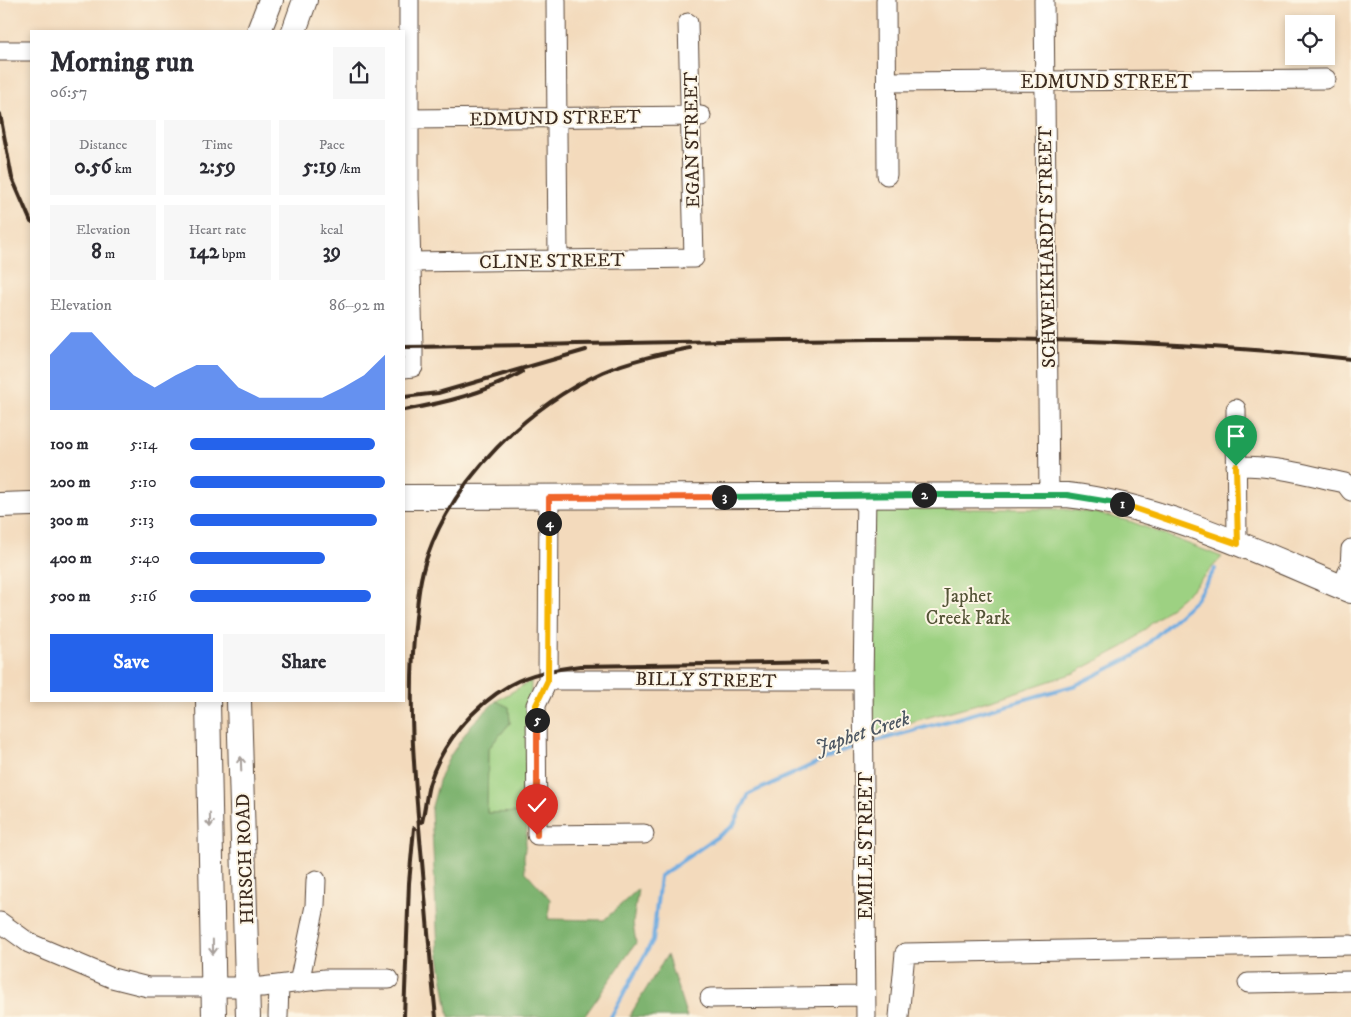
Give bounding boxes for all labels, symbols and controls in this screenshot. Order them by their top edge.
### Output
map controls [1285,15,1335,65]
button: locate [1285,15,1335,65]
text: Morning run [50,45,194,80]
button: share [333,47,385,99]
street label: EGAN STREET [680,71,705,209]
street label: EDMUND STREET [1020,71,1192,94]
text: 06:57 [50,82,88,102]
street label: EDMUND STREET [469,105,642,131]
street label: SCHWEIKHARDT STREET [1034,125,1061,368]
text: Distance [79,136,127,154]
text: Time [202,136,233,154]
text: Pace [319,136,345,154]
text: 0.56 [74,154,112,180]
text: 2:59 [199,154,236,180]
text: 5:19 [303,154,337,180]
text: km [112,160,132,178]
text: /km [337,160,361,178]
text: Elevation [76,221,130,239]
text: Heart rate [189,221,246,239]
text: kcal [320,221,343,239]
text: 8 [91,239,102,265]
text: 142 [189,239,219,265]
text: 39 [323,239,341,265]
text: m [102,245,115,263]
text: bpm [219,245,246,263]
street label: CLINE STREET [479,249,626,274]
text: Elevation [50,295,112,315]
text: 86–92 m [329,295,385,315]
pin [1215,415,1257,466]
icon: arrive [1222,422,1250,450]
text: 100 m [50,434,89,454]
text: 5:14 [130,434,157,454]
text: 200 m [50,472,91,492]
text: 5:10 [130,472,157,492]
pin: 2 [912,482,936,508]
pin: 3 [712,484,736,510]
text: 2 [921,486,928,504]
text: 3 [722,488,727,506]
pin: 1 [1110,492,1134,516]
text: 1 [1120,495,1125,513]
text: 300 m [50,510,89,530]
text: 5:13 [130,510,154,530]
pin: 4 [536,510,562,536]
text: 4 [545,514,554,532]
text: 400 m [50,548,92,568]
text: 5:40 [130,548,160,568]
park label: Japhet Creek Park [926,585,1011,630]
text: 500 m [50,586,91,606]
text: 5:16 [130,586,156,606]
button: Save [50,634,213,692]
button: Share [223,634,385,692]
street label: BILLY STREET [635,668,777,693]
water label: Japhet Creek [812,706,914,761]
pin: 5 [524,708,550,732]
text: 5 [534,711,541,729]
one-way arrow [236,756,245,772]
street label: EMILE STREET [855,771,878,920]
pin [516,784,558,835]
icon: check [523,791,551,819]
street label: HIRSCH ROAD [232,793,259,925]
one-way arrow [206,812,215,828]
one-way arrow [208,938,217,954]

